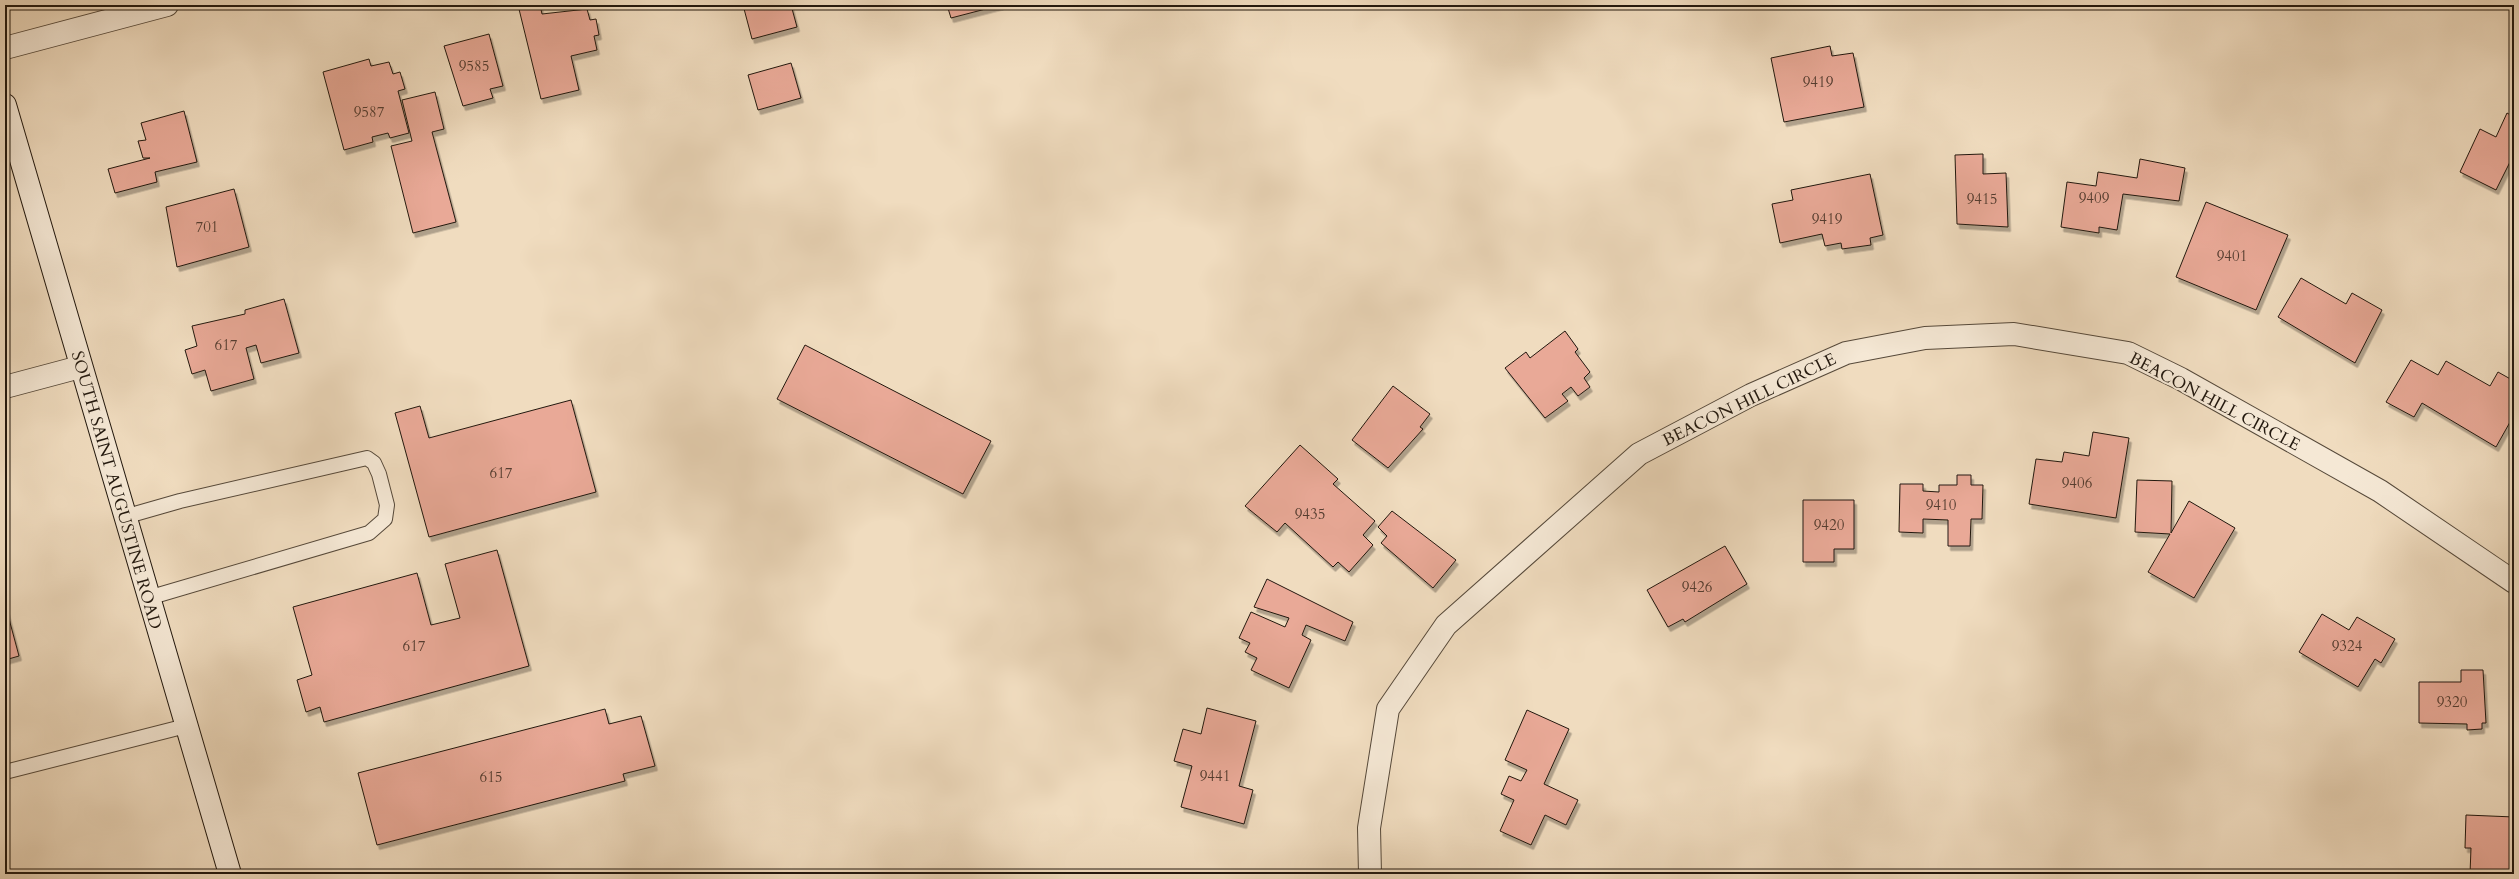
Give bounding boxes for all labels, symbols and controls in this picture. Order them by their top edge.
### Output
house number: 9585 [459,56,489,76]
house number: 9419 [1803,72,1834,92]
house number: 9587 [354,102,385,122]
house number: 9409 [2079,188,2110,208]
house number: 9415 [1967,189,1997,209]
house number: 9419 [1812,209,1843,229]
house number: 701 [195,217,219,237]
house number: 9401 [2217,246,2247,266]
house number: 617 [214,335,238,355]
street label: BEACON HILL CIRCLE [1659,347,1840,452]
street label: BEACON HILL CIRCLE [2125,347,2304,456]
street label: SOUTH SAINT AUGUSTINE ROAD [66,348,167,632]
house number: 617 [489,463,513,483]
house number: 9406 [2062,473,2093,493]
house number: 9410 [1926,495,1957,515]
house number: 9435 [1295,504,1325,524]
house number: 9420 [1814,515,1845,535]
house number: 9426 [1682,577,1713,597]
house number: 617 [402,636,426,656]
house number: 9324 [2332,636,2363,656]
house number: 9320 [2437,692,2468,712]
house number: 9441 [1200,766,1230,786]
house number: 615 [479,767,503,787]

